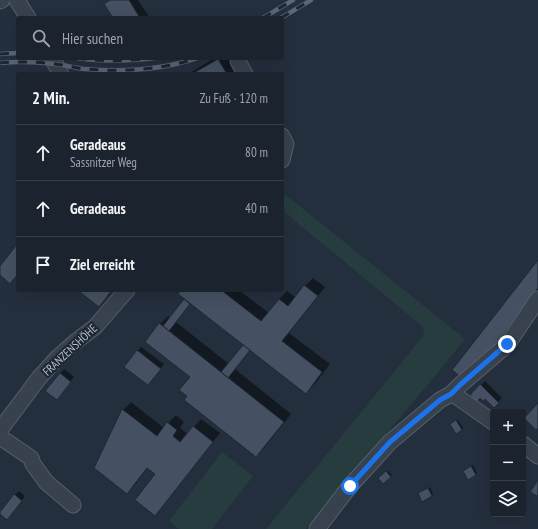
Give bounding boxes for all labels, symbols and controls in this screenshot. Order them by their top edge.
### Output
search box [16,16,284,60]
icon: search [30,27,52,49]
text: Hier suchen [62,29,123,48]
text: 2 Min. [32,87,70,109]
text: Zu Fuß · 120 m [200,90,268,107]
text: Geradeaus [70,135,126,154]
icon: ahead [32,142,54,164]
text: 80 m [245,144,268,161]
text: Sassnitzer Weg [70,154,137,171]
icon: ahead [32,198,54,220]
text: Geradeaus [70,199,126,218]
text: 40 m [245,200,268,217]
icon: arrive [32,254,54,276]
text: Ziel erreicht [70,255,135,274]
street label: FRANZENSHÖHE [39,321,100,379]
route end [498,335,516,353]
map controls [490,409,526,517]
button: + [490,409,526,445]
button: − [490,445,526,481]
route start [341,477,359,495]
button: layers [490,481,526,517]

